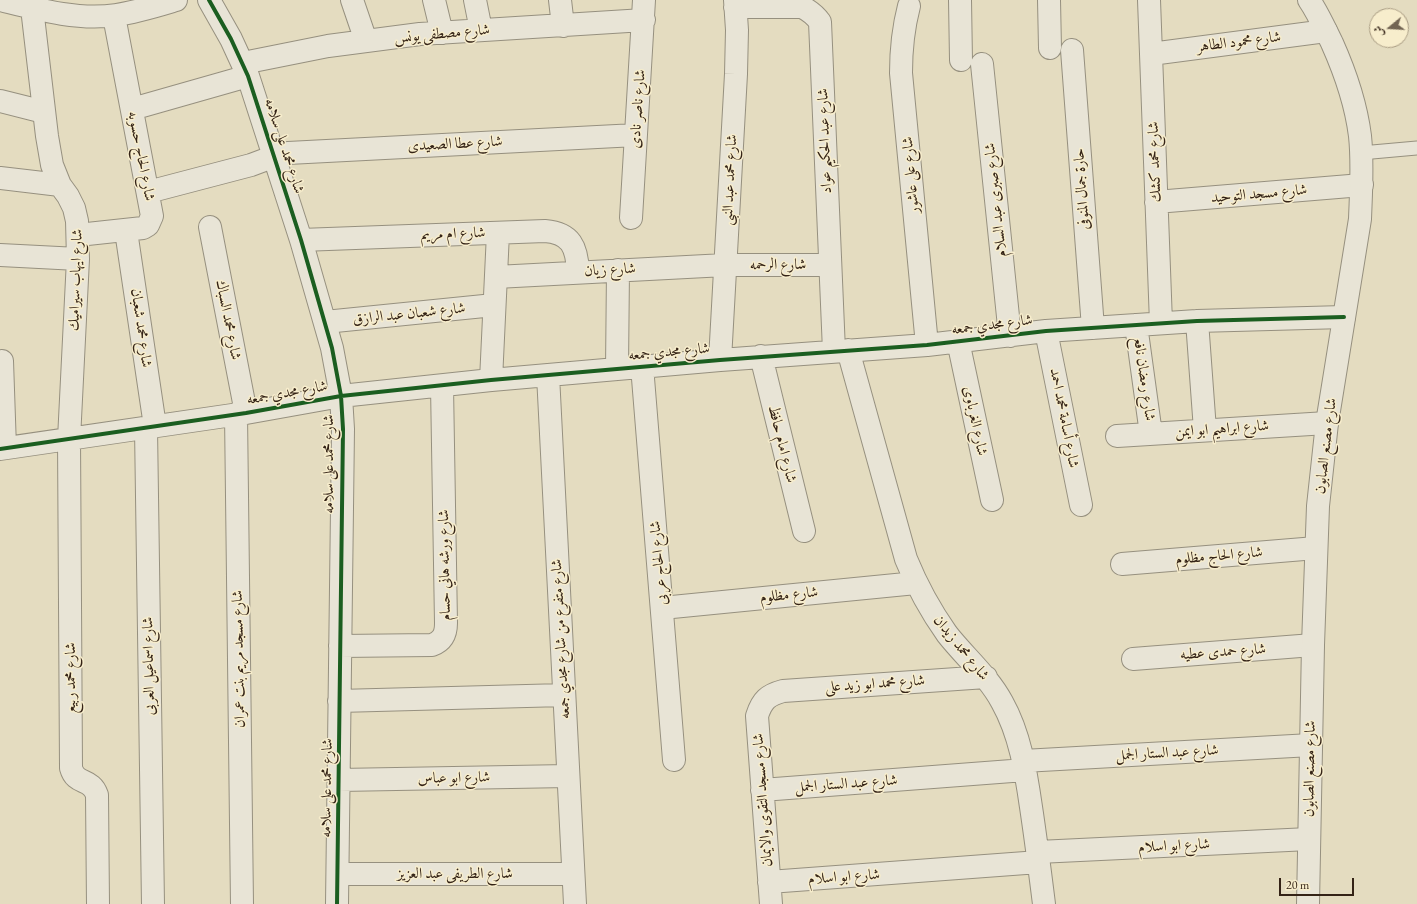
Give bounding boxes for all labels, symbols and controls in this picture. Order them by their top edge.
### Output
north arrow [1369,8,1409,48]
street label: شارع مصطفى يونس [393,21,491,47]
text: ش [1370,24,1387,39]
street label: شارع محمود الطاهر [1196,28,1282,56]
street label: شارع ناصر نادى [626,69,650,149]
street label: شارع عبد الحكيم عواد [814,88,836,194]
street label: شارع محمد على سلامه [260,96,308,196]
street label: شارع الحاج حسوبه [123,109,159,203]
street label: شارع محمد كشك [1145,121,1165,203]
street label: شارع عطا الصعيدى [407,133,503,155]
street label: شارع محمد عبد النبى [719,134,741,226]
street label: شارع على عاشور [899,136,923,214]
street label: شارع صبرى عبد السلام [981,142,1011,258]
street label: حارة جمال المنوفى [1070,148,1094,230]
street label: شارع مسجد التوحيد [1210,181,1308,207]
street label: شارع ام مريم [420,224,486,244]
street label: شارع ايهاب سيراميك [65,229,87,331]
street label: شارع الرحمه [750,256,806,274]
street label: شارع زيان [584,260,636,280]
street label: شارع محمد السباك [211,278,245,362]
street label: شارع محمد شعبان [127,287,155,369]
street label: شارع شعبان عبد الرازق [352,299,466,329]
street label: شارع مجدي جمعه [950,311,1034,339]
street label: شارع رمضان نافع [1129,336,1159,422]
street label: شارع مجدي جمعه [627,339,711,365]
street label: شارع أسامة محمد احمد [1045,367,1083,469]
street label: شارع مجدي جمعه [245,377,329,409]
street label: شارع الغرباوى [959,385,991,457]
street label: شارع مصنع الصابون [1311,397,1341,495]
street label: شارع امام حافظ [764,403,800,485]
street label: شارع محمد على سلامه [320,414,338,514]
street label: شارع ابراهيم ابو ايمن [1174,417,1270,441]
street label: شارع ورشه هاني حسام [435,509,455,621]
street label: شارع الحاج عربى [646,520,672,606]
street label: شارع الحاج مظلوم [1175,543,1263,569]
street label: شارع متفرع من شارع مجدي جمعه [548,559,574,719]
street label: شارع مظلوم [759,583,819,607]
street label: شارع مسجد مريم بنت عمران [229,590,249,728]
street label: شارع محمد زيدان [929,612,993,684]
street label: شارع اسماعيل العربى [139,617,159,715]
street label: شارع حمدى عطيه [1179,640,1267,664]
street label: شارع محمد ربيع [62,643,80,713]
street label: شارع محمد ابو زيد على [824,672,926,696]
street label: شارع مصنع الصابون [1300,721,1320,817]
street label: شارع مسجد التقوى والايمان [749,733,777,867]
street label: شارع محمد على سلامه [317,738,337,838]
street label: شارع عبد الستار الجمل [1115,741,1219,765]
street label: شارع ابو عباس [418,768,490,788]
street label: شارع عبد الستار الجمل [794,771,898,797]
street label: شارع ابو اسلام [1137,835,1211,857]
street label: شارع الطريفى عبد العزيز [397,865,513,883]
street label: شارع ابو اسلام [807,866,881,888]
scale bar [1281,870,1356,896]
text: 20 m [1286,877,1309,893]

